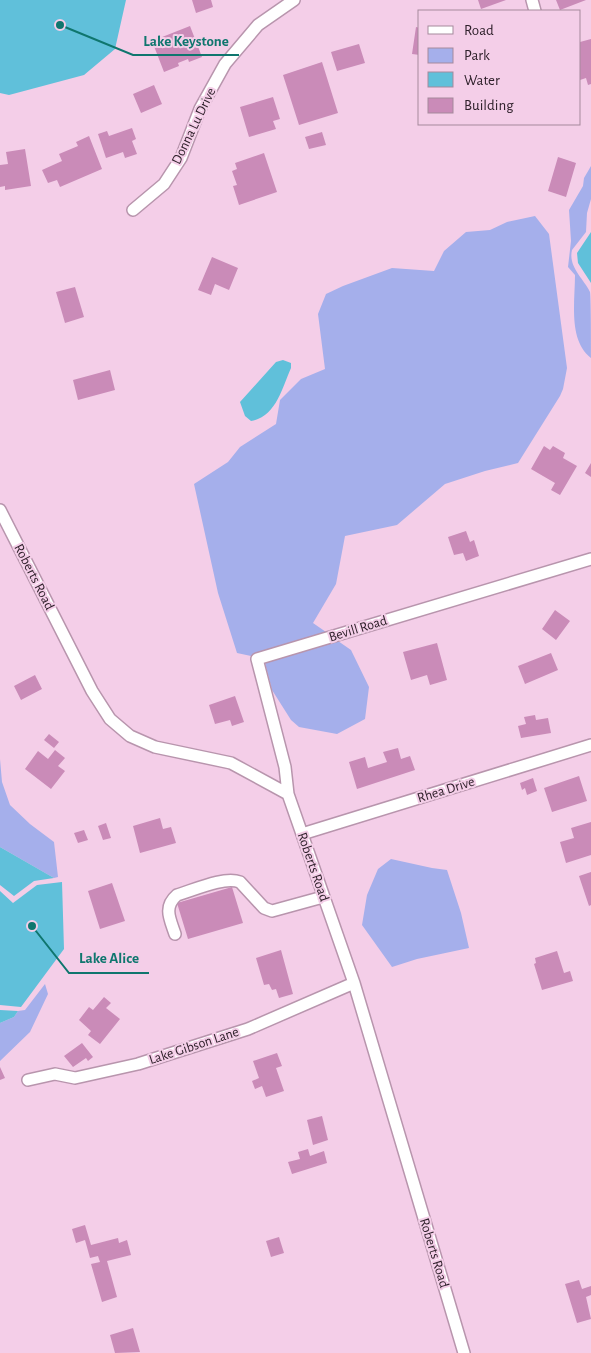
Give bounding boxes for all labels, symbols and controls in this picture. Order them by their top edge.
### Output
legend [418,10,581,125]
text: Road [464,23,494,38]
callout: Lake Keystone [133,25,239,55]
text: Lake Keystone [143,34,229,49]
text: Park [464,48,490,63]
text: Water [464,73,500,88]
street label: Donna Lu Drive [169,86,219,166]
text: Building [464,98,514,113]
street label: Roberts Road [11,542,57,612]
street label: Bevill Road [327,614,389,644]
street label: Rhea Drive [416,775,476,805]
street label: Roberts Road [295,831,331,903]
callout: Lake Alice [69,943,149,973]
text: Lake Alice [79,951,139,966]
street label: Lake Gibson Lane [147,1025,241,1067]
street label: Roberts Road [417,1216,451,1290]

